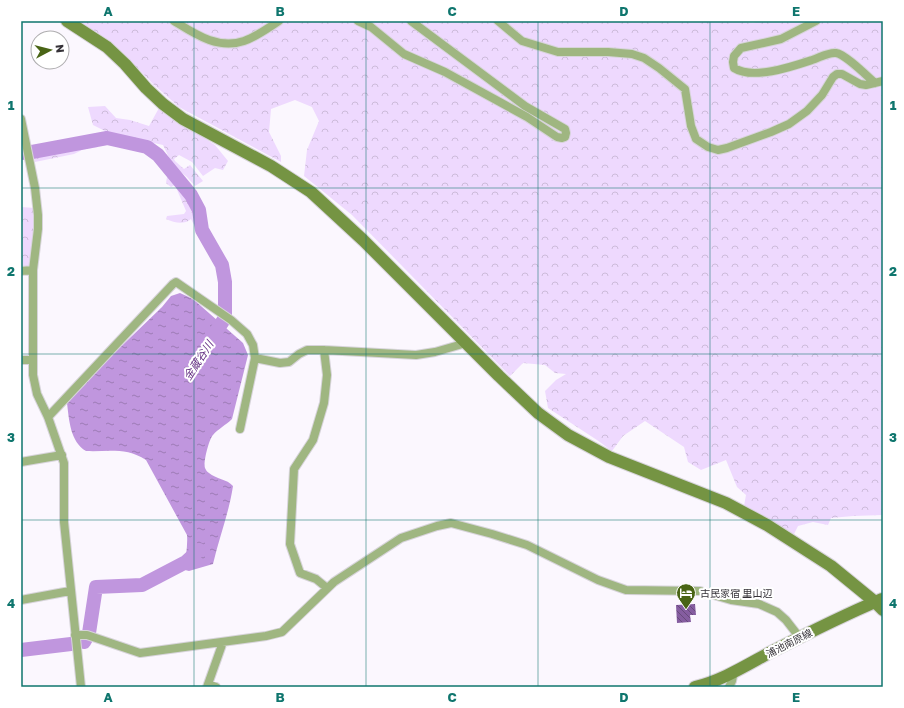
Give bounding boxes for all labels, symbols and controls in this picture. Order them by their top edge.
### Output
text: A [103,3,113,19]
text: B [275,3,285,19]
text: C [447,3,457,19]
text: D [619,3,629,19]
text: E [792,3,800,19]
north arrow [30,30,70,70]
text: N [53,44,67,54]
text: 1 [8,97,15,113]
text: 1 [890,97,897,113]
text: 2 [7,263,15,279]
text: 2 [889,263,897,279]
water label: 金蔵谷川 [181,337,216,382]
text: 3 [7,429,15,445]
text: 3 [889,429,897,445]
hotel icon: 古民家宿 里山辺 [675,582,697,610]
place label: 古民家宿 里山辺 [700,587,773,599]
text: 4 [7,595,15,611]
text: 4 [889,595,897,611]
street label: 浦池南原線 [764,626,814,660]
text: A [103,689,113,705]
text: B [275,689,285,705]
text: C [447,689,457,705]
text: D [619,689,629,705]
text: E [792,689,800,705]

